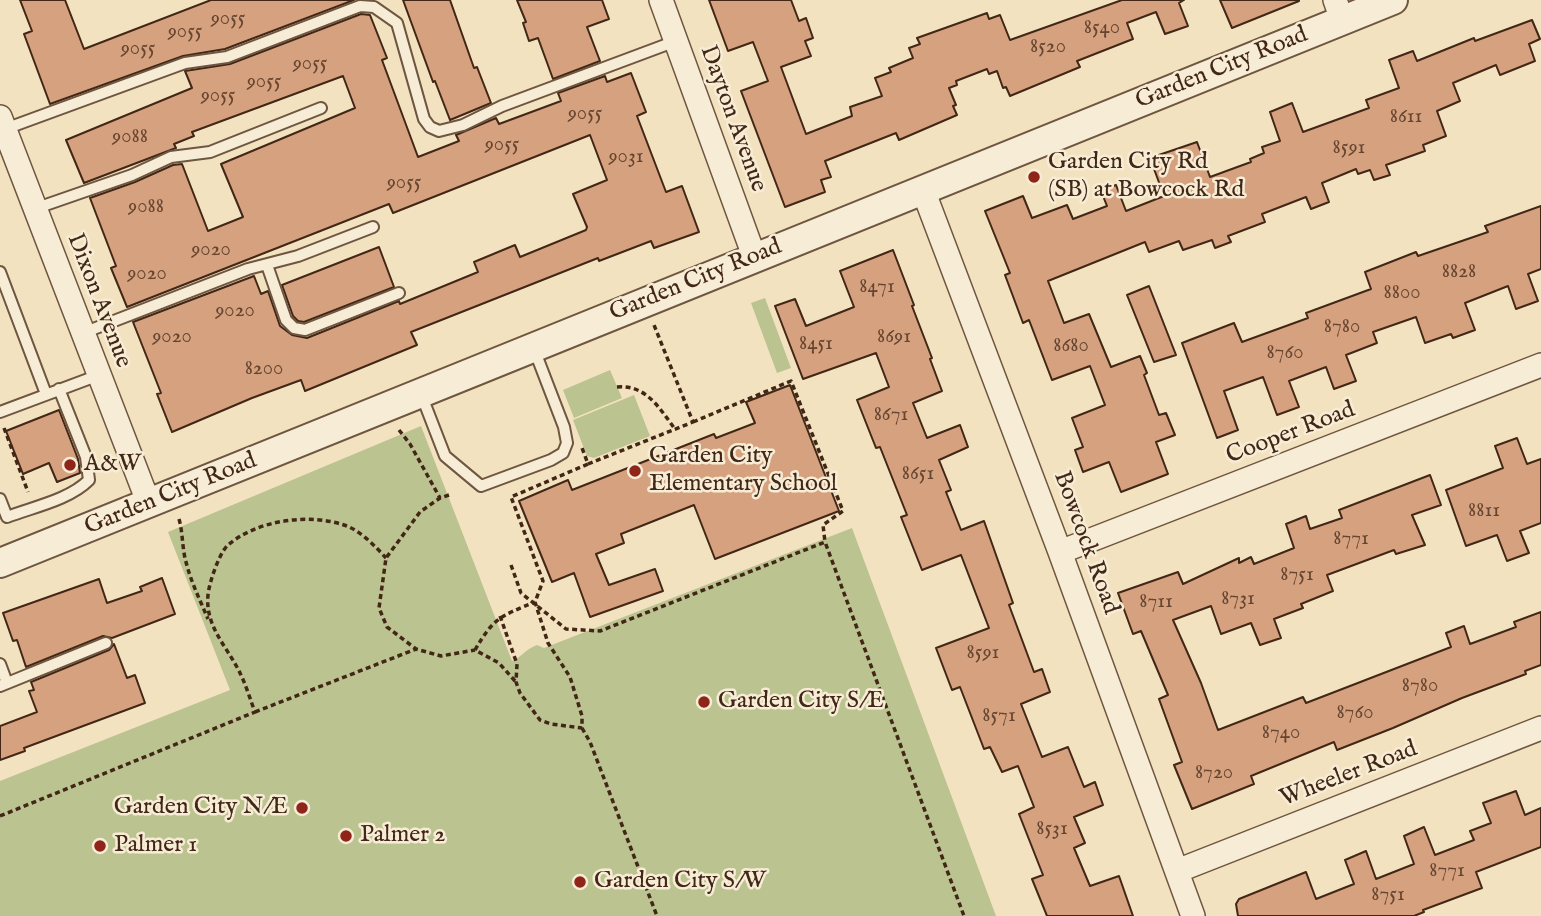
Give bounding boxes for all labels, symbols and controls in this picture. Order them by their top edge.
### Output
house number: 9055 [211,7,245,33]
house number: 8540 [1084,16,1120,42]
house number: 9055 [168,20,202,46]
street label: Garden City Road [1132,21,1312,117]
house number: 8520 [1030,35,1066,61]
house number: 9055 [121,37,155,63]
street label: Dayton Avenue [692,42,772,196]
house number: 9055 [293,52,327,78]
house number: 9055 [247,70,281,96]
house number: 9055 [201,84,235,110]
house number: 9055 [568,102,602,128]
house number: 8611 [1390,105,1422,131]
house number: 9088 [112,125,148,151]
house number: 9055 [485,133,519,159]
house number: 8591 [1333,136,1365,162]
house number: 9031 [608,145,644,171]
place label: Garden City Rd (SB) at Bowcock Rd [1048,149,1244,205]
marker: Garden City Rd (SB) at Bowcock Rd [1026,169,1042,185]
house number: 9055 [387,171,421,197]
house number: 9088 [128,195,164,221]
street label: Dixon Avenue [59,230,137,372]
street label: Garden City Road [606,233,786,329]
house number: 9020 [191,238,231,264]
house number: 8828 [1442,260,1476,286]
house number: 9020 [127,262,167,288]
house number: 8471 [859,275,895,301]
house number: 8800 [1383,281,1421,307]
house number: 9020 [215,299,255,325]
house number: 8780 [1324,315,1360,341]
house number: 9020 [152,325,192,351]
house number: 8691 [877,325,911,351]
house number: 8451 [799,332,833,358]
house number: 8680 [1053,334,1089,360]
house number: 8760 [1266,341,1304,367]
house number: 8200 [245,357,283,383]
street label: Cooper Road [1223,396,1359,472]
house number: 8671 [874,403,908,429]
place label: Garden City Elementary School [649,443,837,499]
street label: Garden City Road [81,447,261,543]
place label: A&W [84,451,141,479]
marker: A&W [62,457,78,473]
house number: 8651 [902,462,934,488]
marker: Garden City Elementary School [627,463,643,479]
street label: Bowcock Road [1046,468,1124,618]
house number: 8811 [1468,499,1500,525]
house number: 8771 [1333,527,1369,553]
house number: 8751 [1280,563,1314,589]
house number: 8731 [1221,587,1255,613]
house number: 8711 [1139,590,1173,616]
house number: 8591 [967,641,999,667]
house number: 8780 [1402,674,1438,700]
place label: Garden City S/E [718,688,884,716]
marker: Garden City S/E [696,694,712,710]
house number: 8760 [1336,701,1374,727]
house number: 8571 [982,704,1016,730]
house number: 8740 [1262,721,1300,747]
street label: Wheeler Road [1276,736,1422,814]
house number: 8720 [1195,761,1233,787]
place label: Garden City N/E [114,794,288,822]
marker: Garden City N/E [294,800,310,816]
house number: 8531 [1036,817,1068,843]
place label: Palmer 2 [360,822,445,850]
marker: Palmer 2 [338,828,354,844]
place label: Palmer 1 [114,832,197,860]
marker: Palmer 1 [92,838,108,854]
house number: 8771 [1429,859,1465,885]
place label: Garden City S/W [594,868,766,896]
marker: Garden City S/W [572,874,588,890]
house number: 8751 [1371,883,1405,909]

